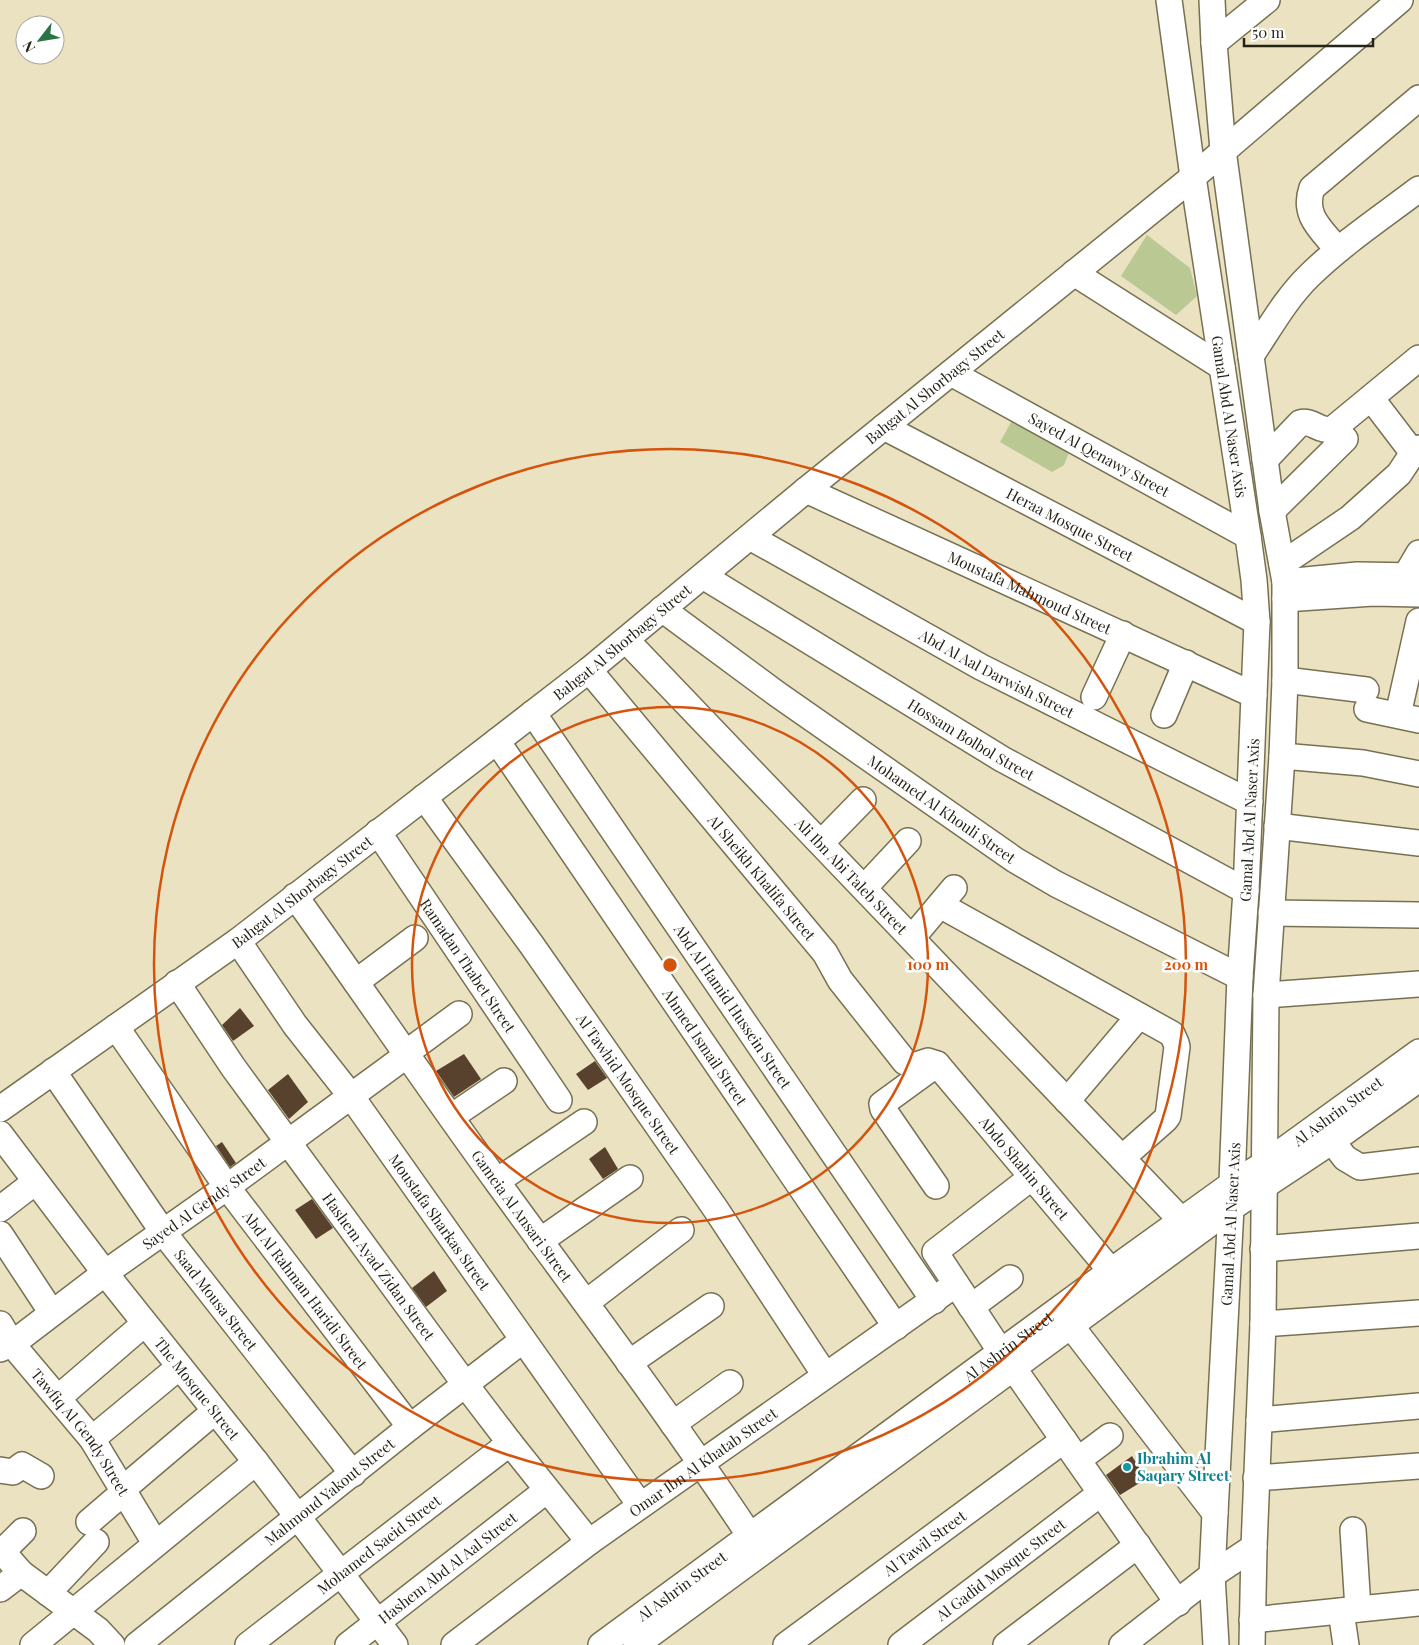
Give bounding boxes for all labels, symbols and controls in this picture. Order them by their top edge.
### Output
north arrow [15,15,65,65]
scale bar [1244,15,1373,47]
text: 50 m [1252,22,1285,42]
text: N [18,38,39,56]
street label: Bahgat Al Shorbagy Street [861,323,1009,448]
street label: Gamal Abd Al Naser Axis [1207,334,1252,499]
street label: Sayed Al Qenawy Street [1025,408,1174,501]
street label: Heraa Mosque Street [1003,483,1138,566]
street label: Moustafa Mahmoud Street [945,546,1115,639]
street label: Bahgat Al Shorbagy Street [549,579,696,704]
street label: Abd Al Aal Darwish Street [915,624,1078,722]
street label: Hossam Bolbol Street [904,694,1039,785]
street label: Gamal Abd Al Naser Axis [1235,738,1263,902]
street label: Mohamed Al Khouli Street [864,750,1020,868]
street label: Al Sheikh Khalifa Street [703,810,821,945]
street label: Ali Ibn Abi Taleb Street [790,812,912,939]
street label: Bahgat Al Shorbagy Street [227,830,377,953]
street label: Ramadan Thabet Street [416,895,521,1037]
street label: Abd Al Hamid Hussein Street [669,919,797,1093]
text: 100 m [907,954,950,974]
text: 200 m [1164,954,1209,974]
centre of rings [661,956,679,974]
street label: Ahmed Ismail Street [658,984,752,1110]
street label: Al Tawhid Mosque Street [572,1009,685,1158]
street label: Al Ashrin Street [1288,1071,1387,1151]
street label: Abdo Shahin Street [974,1111,1074,1224]
street label: Gamal Abd Al Naser Axis [1216,1142,1244,1306]
street label: Gameia Al Ansari Street [467,1146,577,1286]
street label: Moustafa Sharkas Street [385,1150,495,1295]
street label: Sayed Al Gendy Street [138,1152,270,1254]
street label: Hashem Ayad Zidan Street [318,1189,440,1345]
street label: Abd Al Rahman Haridi Street [238,1206,373,1374]
street label: Saad Mousa Street [170,1245,262,1355]
street label: Al Ashrin Street [959,1307,1057,1386]
street label: The Mosque Street [150,1333,245,1444]
street label: Tawfiq Al Gendy Street [27,1364,134,1500]
street label: Omar Ibn Al Khatab Street [625,1403,781,1521]
street label: Mahmoud Yakout Street [260,1433,399,1550]
place label: Ibrahim Al Saqary Street [1137,1448,1230,1485]
marker: Ibrahim Al Saqary Street [1121,1461,1133,1473]
street label: Mohamed Saeid Street [313,1490,445,1598]
street label: Al Tawil Street [878,1505,970,1581]
street label: Hashem Abd Al Aal Street [374,1507,521,1628]
street label: Al Gadid Mosque Street [931,1513,1070,1626]
street label: Al Ashrin Street [632,1546,731,1626]

